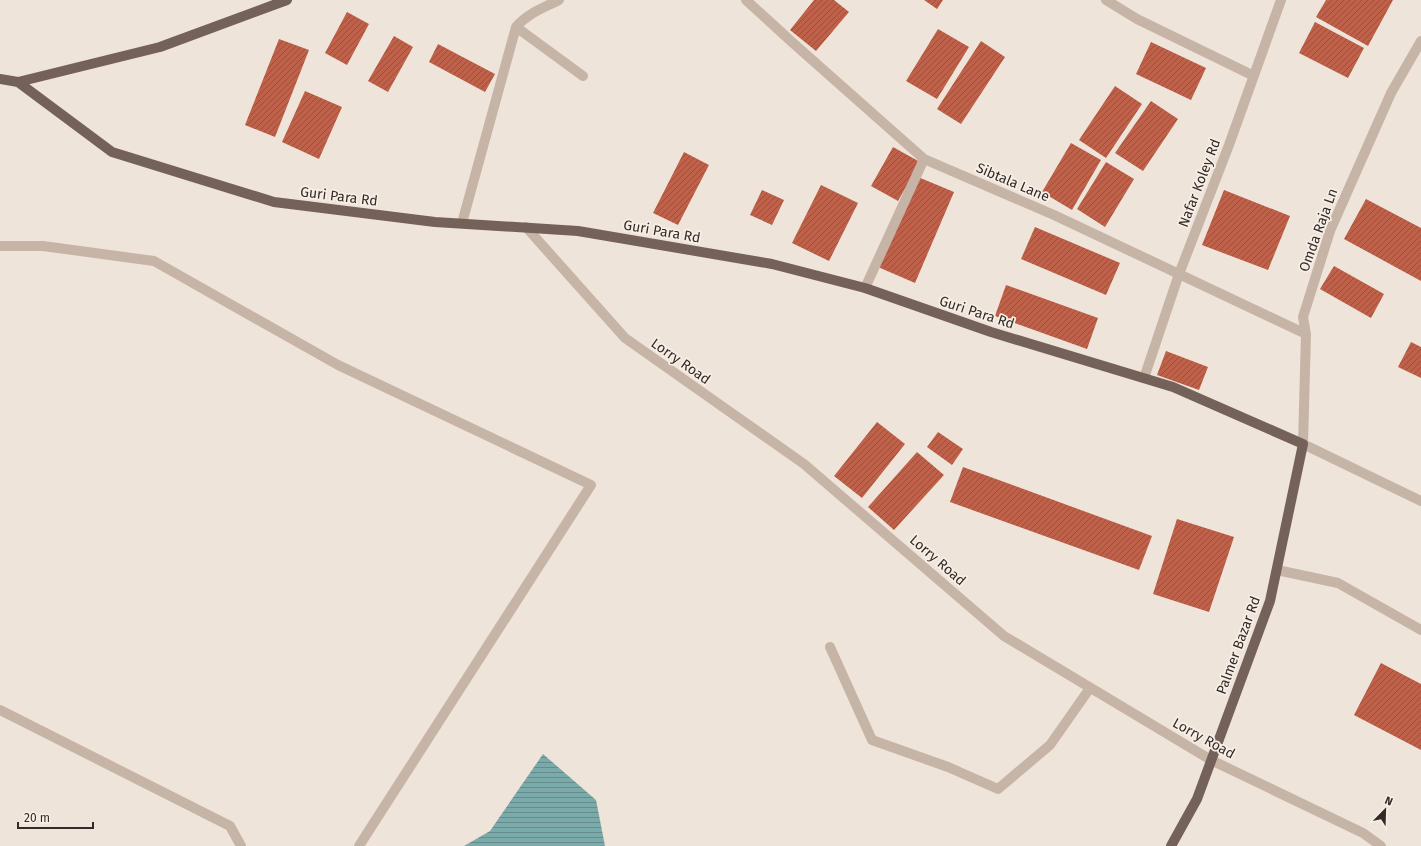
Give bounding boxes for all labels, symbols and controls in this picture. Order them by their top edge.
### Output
street label: Nafar Koley Rd [1175,137,1224,230]
street label: Sibtala Lane [974,159,1052,206]
street label: Guri Para Rd [299,183,379,210]
street label: Omda Raja Ln [1296,186,1341,274]
street label: Guri Para Rd [622,216,702,247]
street label: Guri Para Rd [937,292,1017,333]
street label: Lorry Road [648,335,714,388]
street label: Lorry Road [906,531,969,589]
street label: Palmer Bazar Rd [1213,594,1264,697]
street label: Lorry Road [1170,714,1238,762]
north arrow [1365,790,1405,830]
text: N [1383,794,1395,809]
scale bar [18,804,93,830]
text: 20 m [24,811,50,825]

